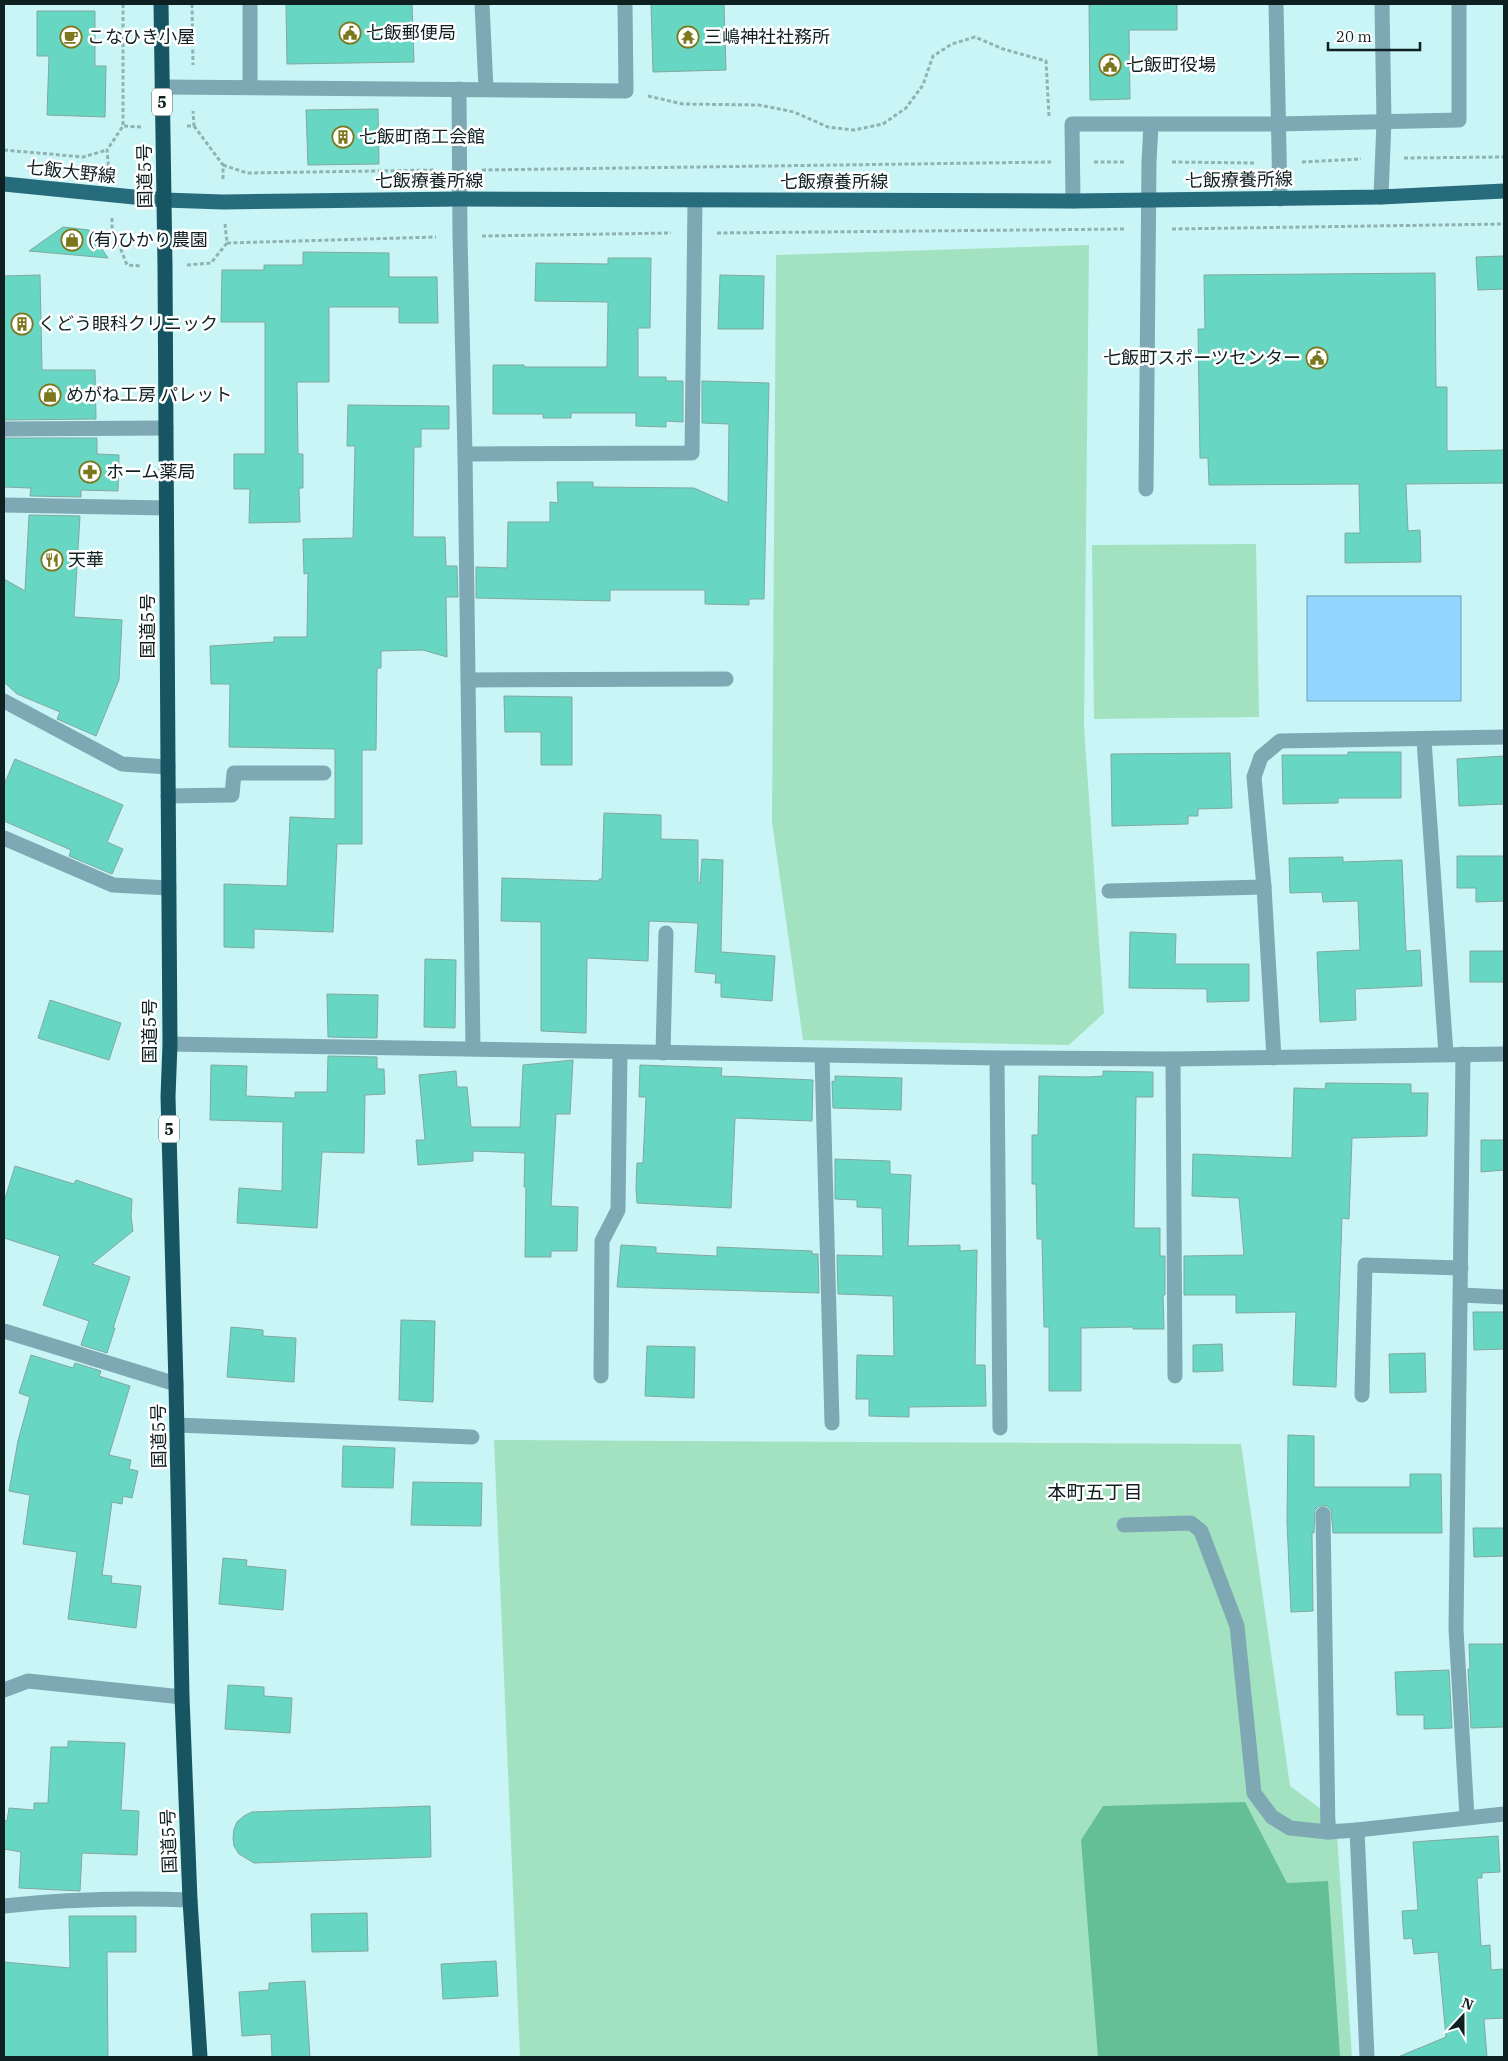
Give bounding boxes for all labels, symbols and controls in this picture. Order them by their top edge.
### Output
scale bar [1328,20,1420,52]
public building icon: 七飯郵便局 [338,21,362,45]
place label: 七飯郵便局 [366,21,456,44]
cafe icon: こなひき小屋 [59,25,83,49]
place label: こなひき小屋 [87,25,195,48]
temple icon: 三嶋神社社務所 [676,25,700,49]
place label: 三嶋神社社務所 [704,25,830,48]
text: 20 m [1336,27,1372,46]
public building icon: 七飯町役場 [1098,53,1122,77]
place label: 七飯町役場 [1126,53,1216,76]
road number: 5 [152,88,172,115]
building icon: 七飯町商工会館 [331,125,355,149]
place label: 七飯町商工会館 [359,125,485,148]
street label: 国道5号 [132,143,157,209]
street label: 七飯大野線 [25,155,117,188]
street label: 七飯療養所線 [1185,167,1293,192]
street label: 七飯療養所線 [375,169,483,192]
street label: 七飯療養所線 [780,170,888,193]
shop icon: (有)ひかり農園 [60,228,84,252]
place label: (有)ひかり農園 [88,228,208,251]
building icon: くどう眼科クリニック [10,312,34,336]
place label: くどう眼科クリニック [38,312,218,335]
place label: 七飯町スポーツセンター [1103,346,1301,369]
public building icon: 七飯町スポーツセンター [1305,346,1329,370]
shop icon: めがね工房 パレット [38,383,62,407]
place label: めがね工房 パレット [66,383,232,406]
pharmacy icon: ホーム薬局 [78,460,102,484]
place label: ホーム薬局 [106,460,195,483]
restaurant icon: 天華 [40,548,64,572]
place label: 天華 [68,548,104,571]
street label: 国道5号 [136,594,159,658]
street label: 国道5号 [138,999,161,1063]
road number: 5 [159,1116,179,1142]
street label: 国道5号 [146,1403,171,1469]
district label: 本町五丁目 [1047,1480,1143,1504]
street label: 国道5号 [156,1808,181,1874]
north arrow [1438,1991,1488,2041]
text: N [1459,1993,1476,2014]

